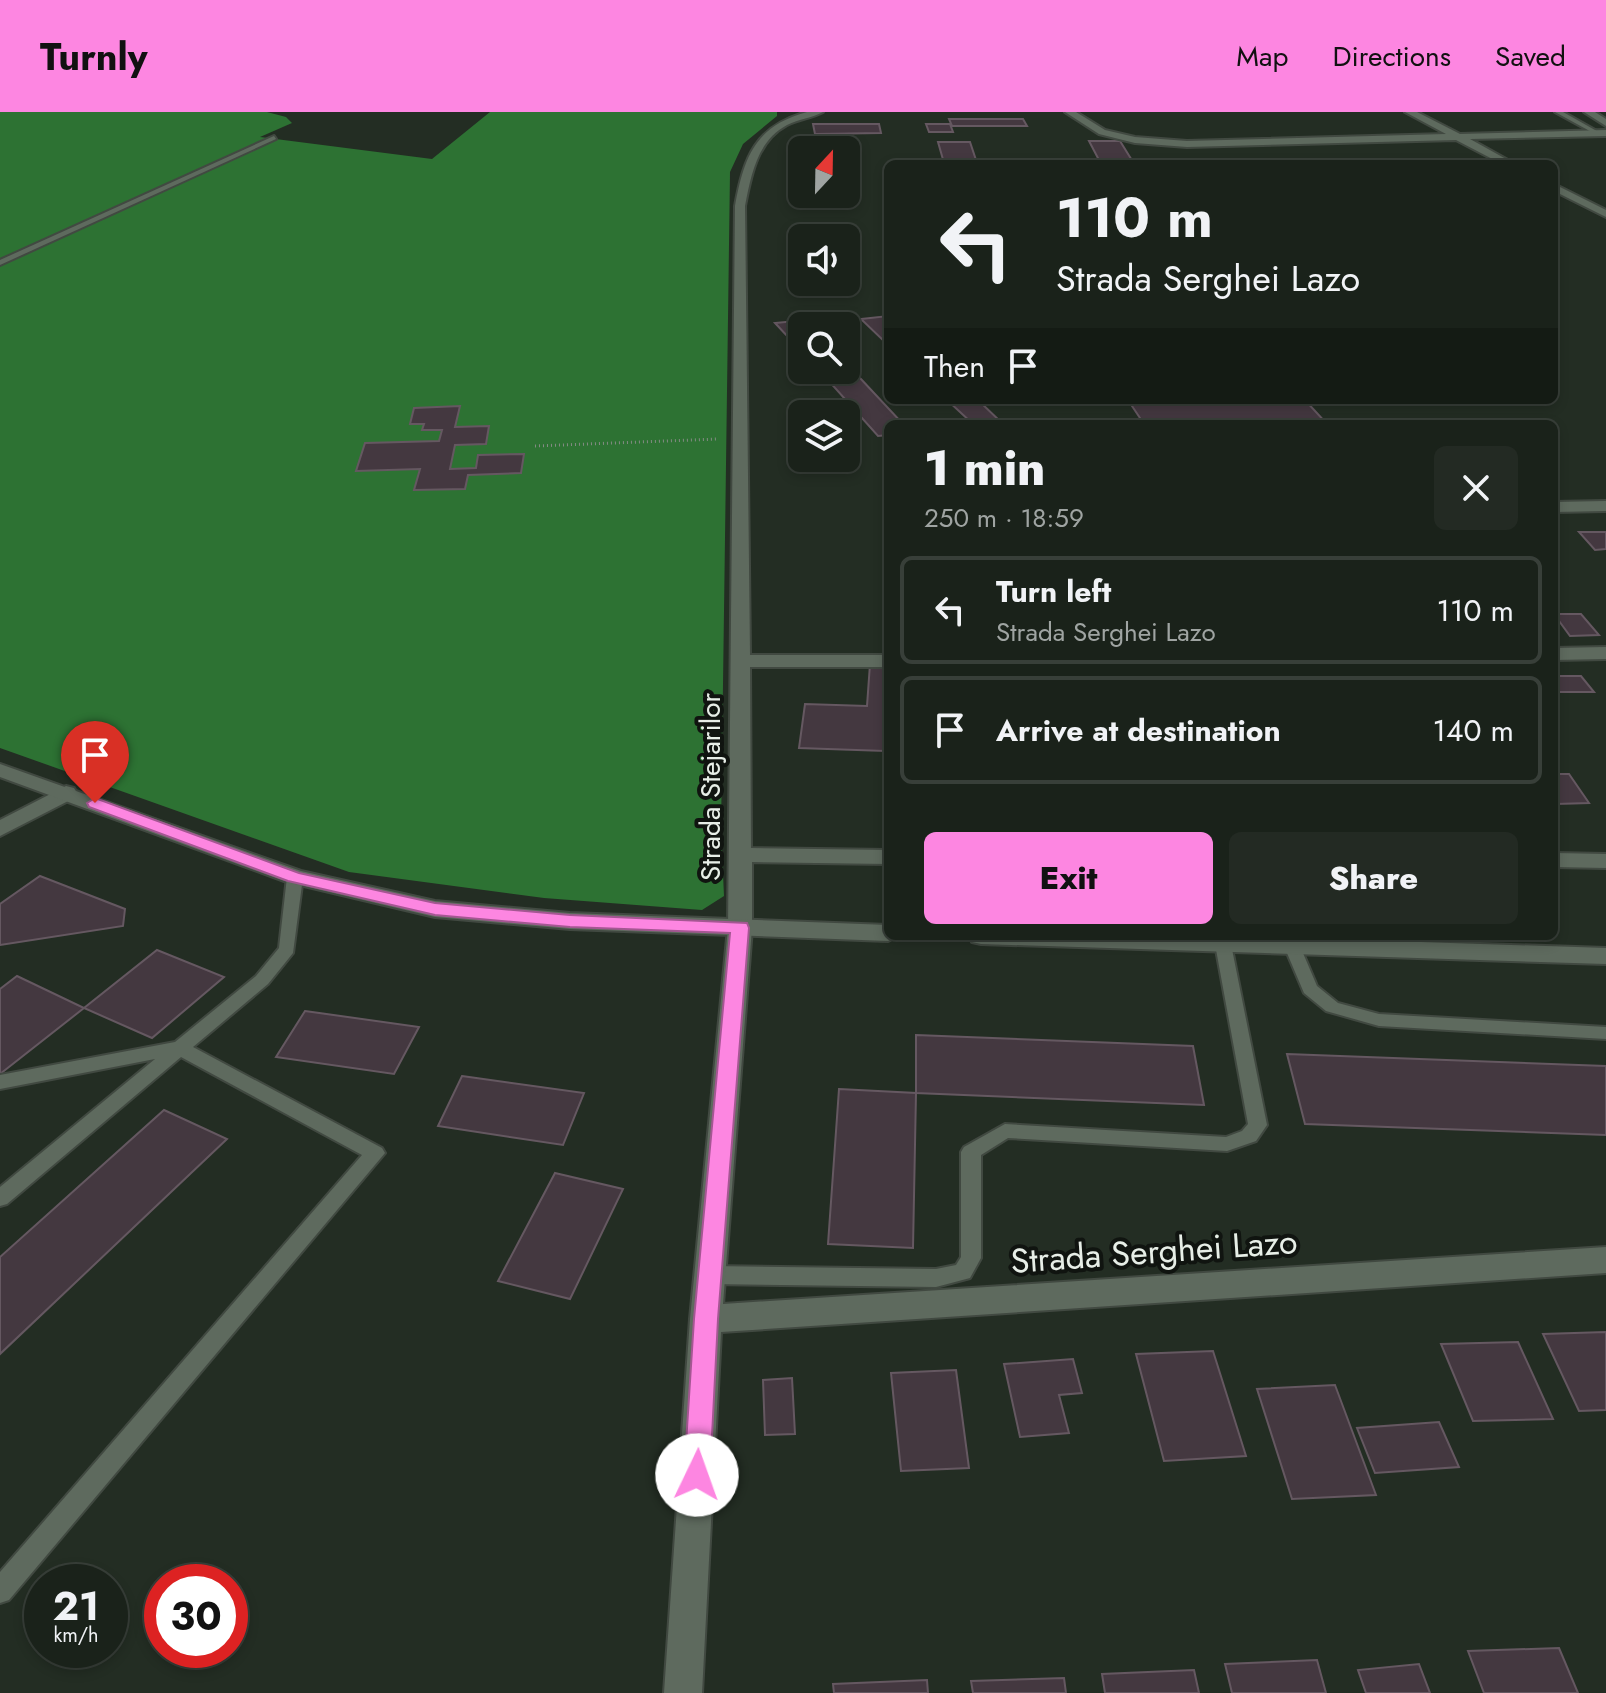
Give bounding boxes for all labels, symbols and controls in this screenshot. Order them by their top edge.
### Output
text: Turnly [40,29,148,84]
text: Map [1236,36,1288,77]
text: Directions [1332,36,1451,77]
text: Saved [1495,36,1566,77]
north arrow [788,136,860,208]
map controls [788,136,860,472]
text: 110 m [1056,177,1213,258]
icon: left [924,192,1028,296]
button: sound [788,224,860,296]
text: Strada Serghei Lazo [1056,252,1360,304]
button: search [788,312,860,384]
icon: arrive [1001,344,1045,388]
text: Then [924,345,985,388]
button: layers [788,400,860,472]
text: 1 min [924,434,1045,503]
button: close [1434,446,1518,530]
text: 250 m · 18:59 [924,499,1084,537]
text: Turn left [996,570,1111,613]
icon: left [928,588,972,632]
text: 110 m [1437,589,1514,632]
text: Strada Serghei Lazo [996,613,1216,651]
street label: Strada Stejarilor [690,693,731,881]
icon: arrive [928,708,972,752]
text: Arrive at destination [996,709,1281,752]
text: 140 m [1433,709,1514,752]
pin [61,721,129,803]
icon: arrive [73,733,117,777]
button: Exit [924,832,1213,924]
button: Share [1229,832,1518,924]
street label: Strada Serghei Lazo [1009,1217,1299,1286]
position arrow [655,1433,739,1517]
speed limit sign: 30 [144,1564,248,1668]
text: 21 [53,1577,99,1635]
text: km/h [53,1621,99,1650]

